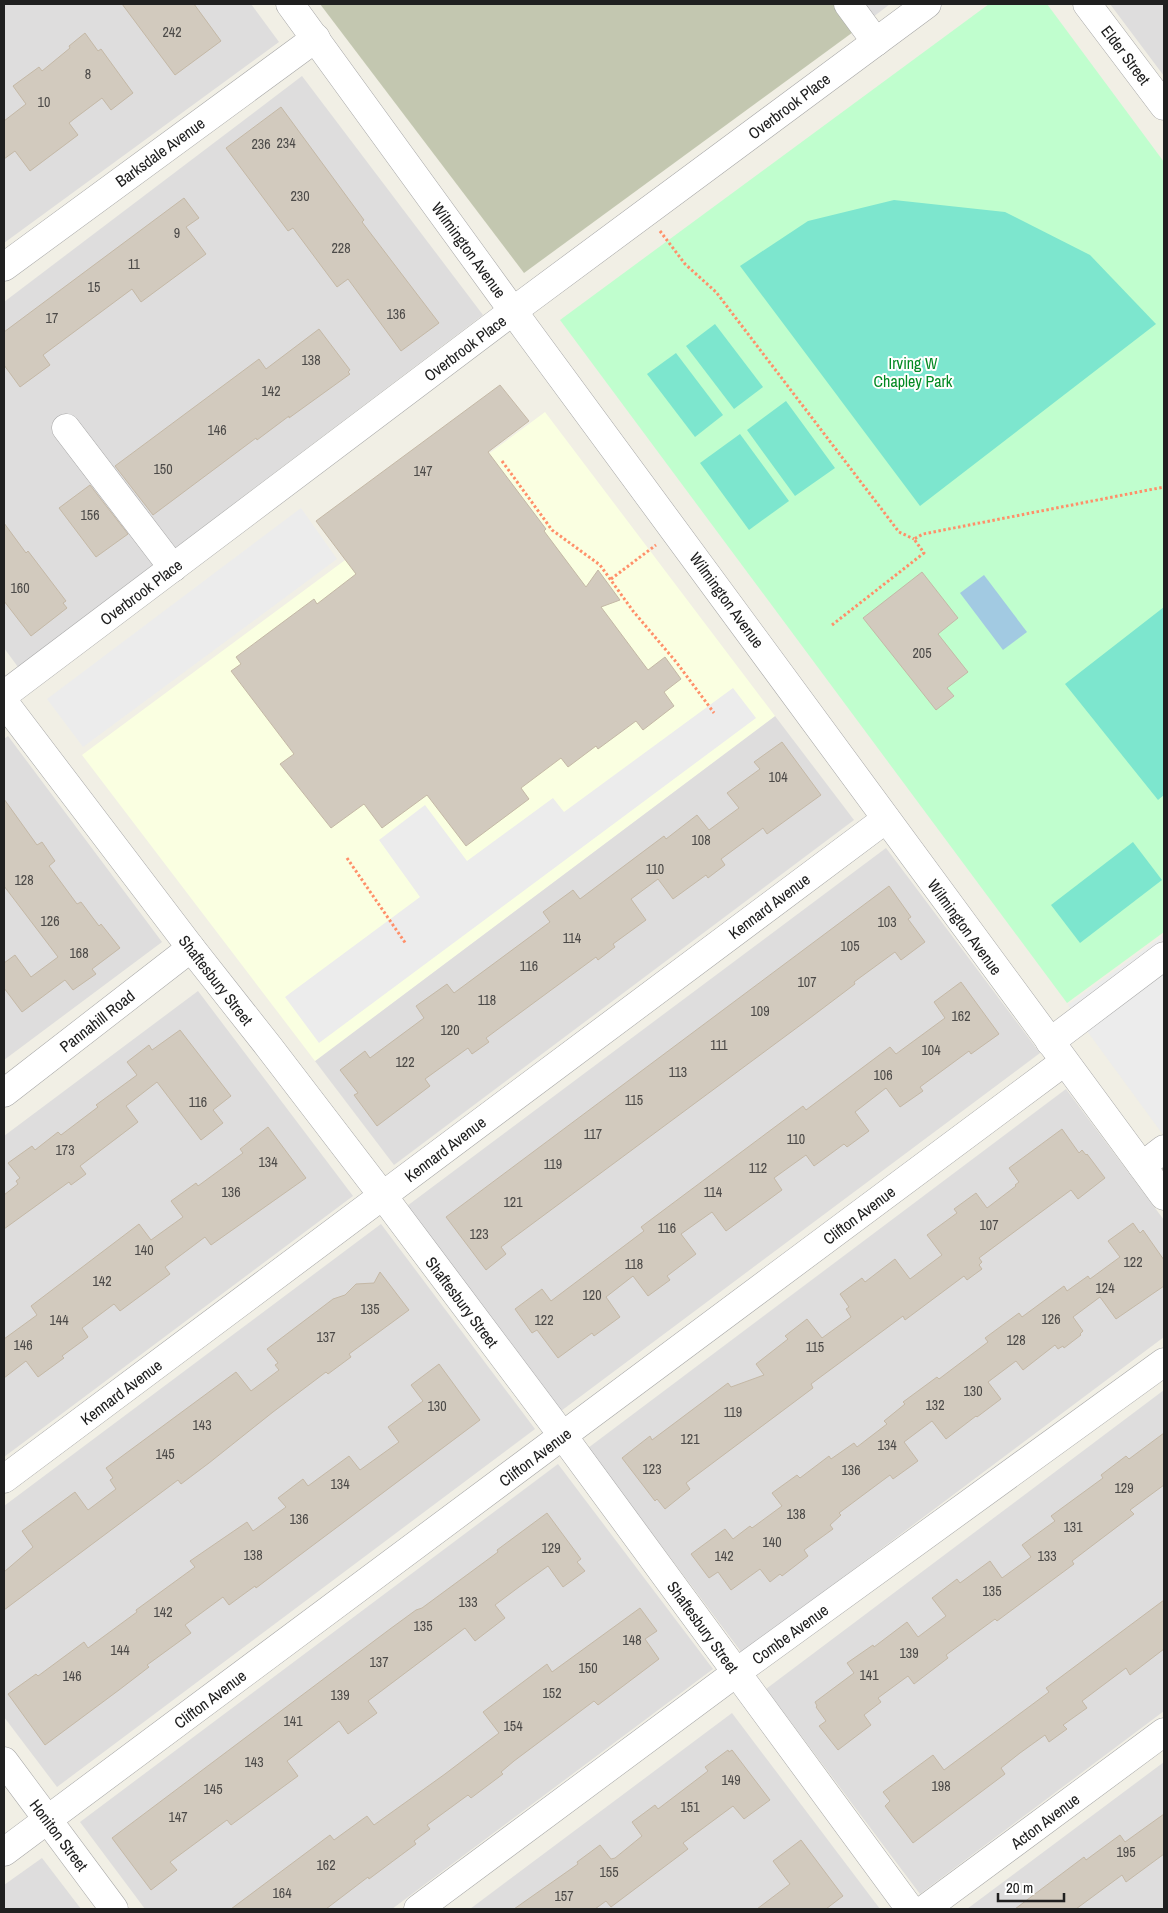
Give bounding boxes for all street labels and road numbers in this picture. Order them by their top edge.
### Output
street label: Elder Street [1096,21,1156,90]
street label: Overbrook Place [743,68,835,144]
street label: Barksdale Avenue [111,112,209,192]
street label: Wilmington Avenue [427,198,511,302]
street label: Overbrook Place [419,310,511,386]
street label: Wilmington Avenue [685,548,769,652]
street label: Overbrook Place [95,554,187,630]
street label: Kennard Avenue [724,868,814,944]
street label: Wilmington Avenue [923,875,1007,979]
street label: Shaftesbury Street [174,930,258,1030]
street label: Pannahill Road [55,985,139,1057]
street label: Kennard Avenue [400,1111,490,1187]
street label: Clifton Avenue [818,1181,900,1249]
street label: Shaftesbury Street [421,1252,504,1352]
street label: Kennard Avenue [76,1354,166,1430]
street label: Clifton Avenue [494,1423,576,1491]
street label: Shaftesbury Street [662,1577,744,1678]
street label: Combe Avenue [747,1599,833,1669]
street label: Clifton Avenue [169,1665,251,1733]
street label: Acton Avenue [1005,1788,1084,1855]
street label: Honiton Street [25,1795,93,1876]

